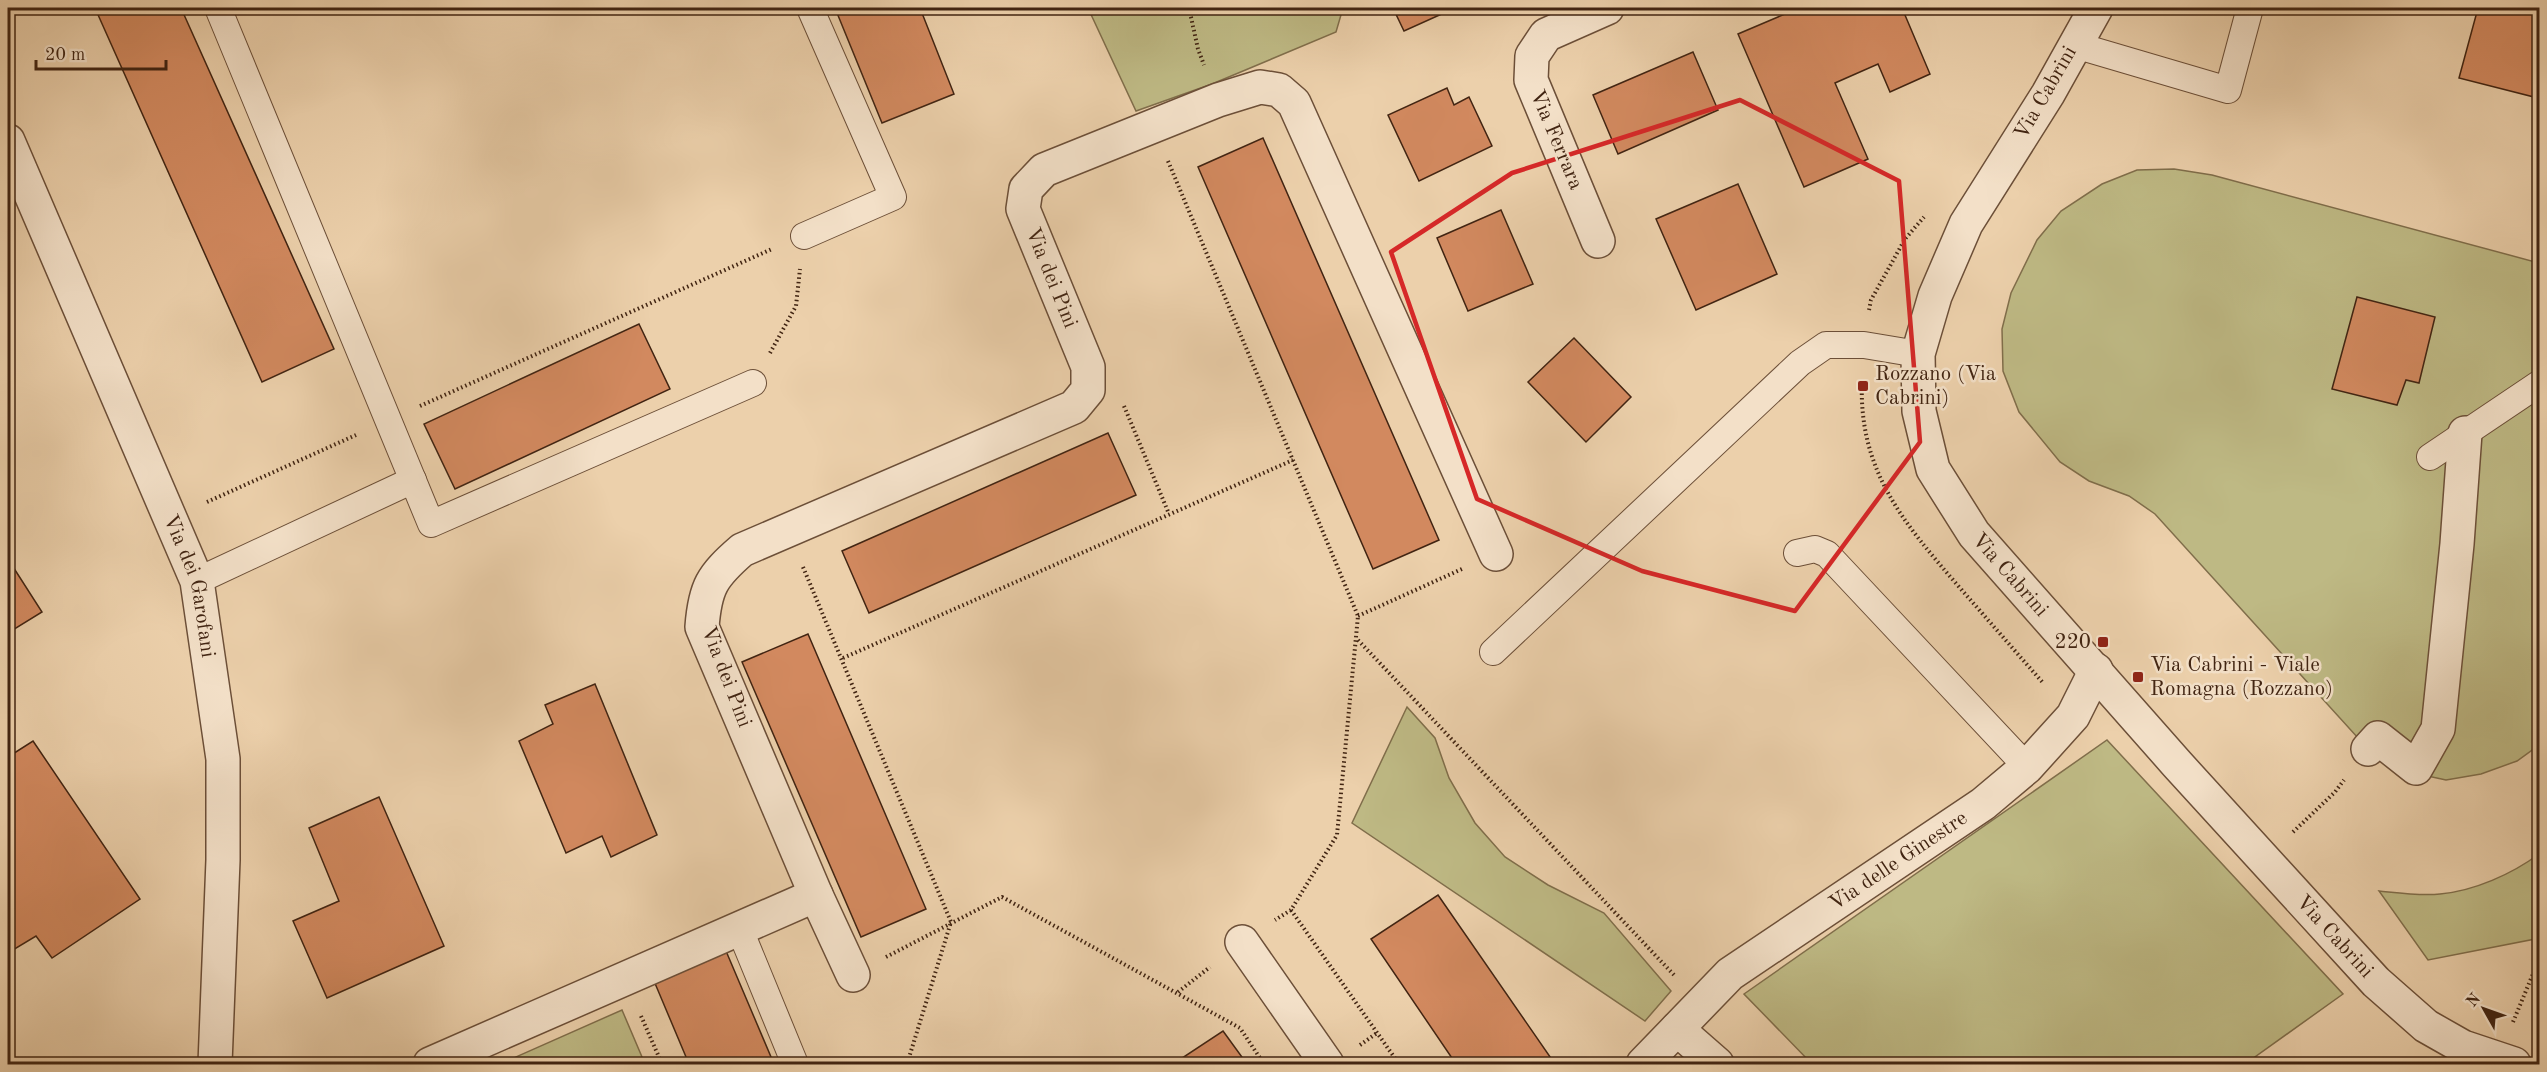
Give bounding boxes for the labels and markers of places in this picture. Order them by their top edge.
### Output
place label: Rozzano (Via Cabrini) [1875,364,1996,409]
marker: Rozzano (Via Cabrini) [1856,379,1870,393]
place label: 220 [2054,632,2091,653]
marker: 220 [2096,635,2110,649]
place label: Via Cabrini - Viale Romagna (Rozzano) [2150,655,2333,700]
marker: Via Cabrini - Viale Romagna (Rozzano) [2131,670,2145,684]

